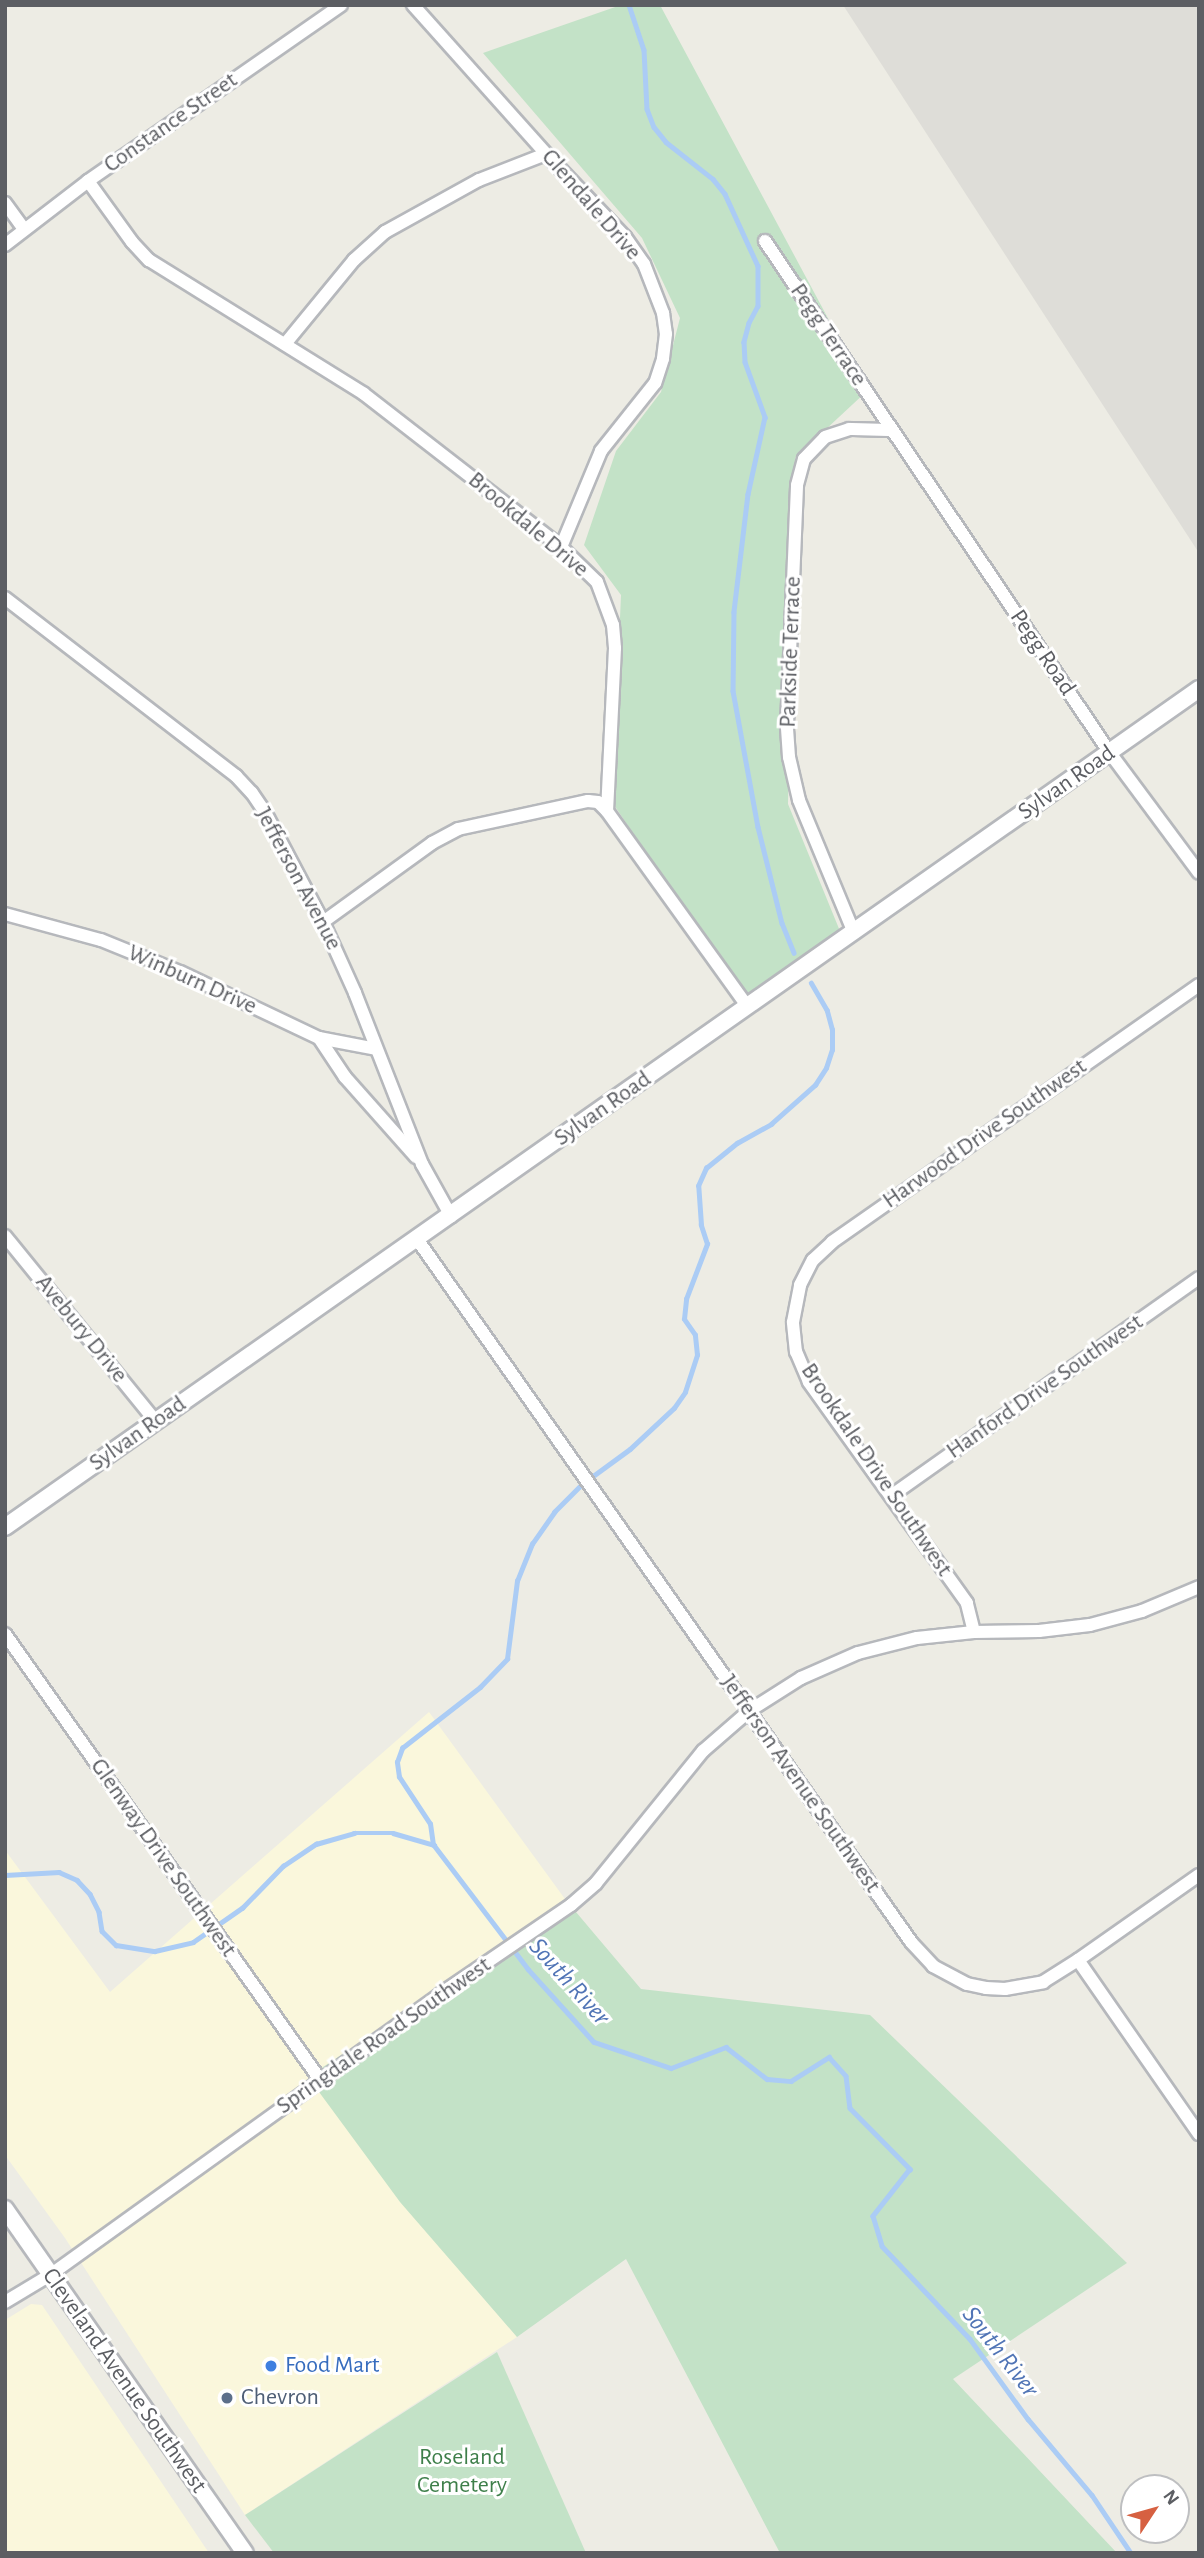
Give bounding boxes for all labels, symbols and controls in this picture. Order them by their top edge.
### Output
street label: Constance Street [99,66,243,180]
street label: Glendale Drive [535,144,647,266]
street label: Pegg Terrace [783,278,873,392]
street label: Brookdale Drive [462,466,594,584]
street label: Parkside Terrace [774,576,808,728]
street label: Pegg Road [1003,605,1081,701]
street label: Sylvan Road [1013,739,1121,827]
street label: Jefferson Avenue [248,803,348,955]
street label: Winburn Drive [123,939,261,1021]
street label: Harwood Drive Southwest [877,1053,1093,1215]
street label: Sylvan Road [549,1065,657,1153]
street label: Avebury Drive [29,1269,133,1389]
street label: Hanford Drive Southwest [941,1308,1149,1466]
street label: Brookdale Drive Southwest [794,1358,958,1582]
street label: Sylvan Road [84,1390,192,1478]
street label: Jefferson Avenue Southwest [714,1669,886,1899]
street label: Glenway Drive Southwest [84,1753,242,1963]
water label: South River [522,1932,616,2032]
street label: Springdale Road Southwest [271,1951,497,2121]
street label: Cleveland Avenue Southwest [35,2263,213,2499]
water label: South River [955,2300,1045,2404]
place label: Food Mart [285,2352,379,2380]
marker: Food Mart [263,2358,279,2374]
place label: Chevron [241,2384,319,2412]
marker: Chevron [219,2390,235,2406]
park label: Roseland Cemetery [417,2444,507,2500]
north arrow [1120,2474,1190,2544]
text: N [1159,2487,1182,2508]

